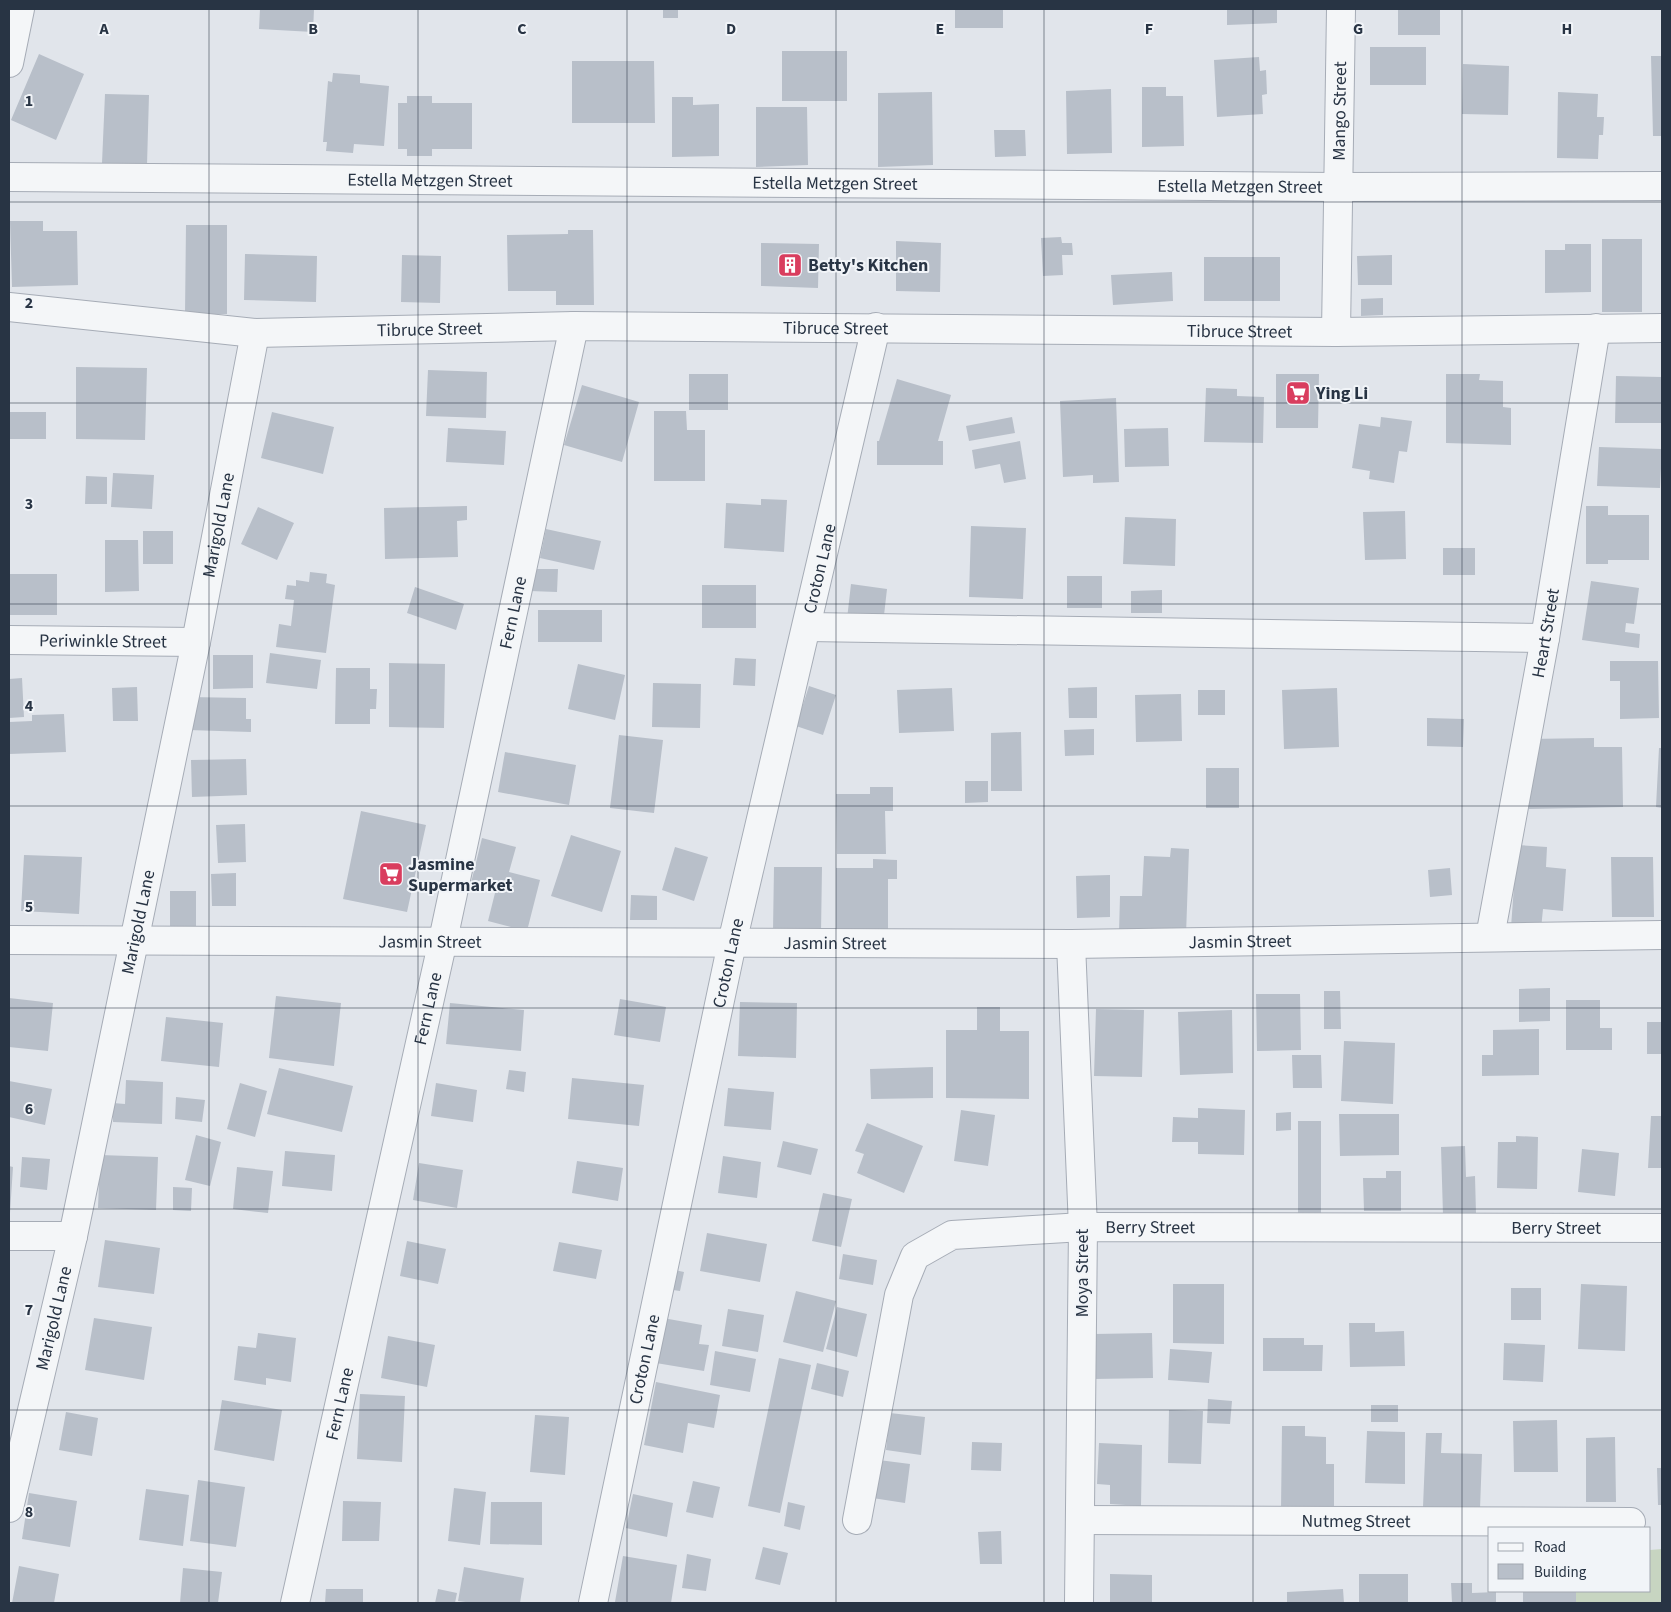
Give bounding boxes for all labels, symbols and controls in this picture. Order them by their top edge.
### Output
text: A [98,18,109,40]
text: B [308,18,318,40]
text: C [517,18,527,40]
text: D [726,18,736,40]
text: E [936,18,944,40]
text: F [1145,18,1153,40]
text: G [1353,18,1363,40]
text: H [1562,18,1572,40]
street label: Mango Street [1326,61,1353,161]
text: 1 [25,90,33,112]
street label: Estella Metzgen Street [347,167,513,193]
street label: Estella Metzgen Street [752,170,918,196]
street label: Estella Metzgen Street [1157,173,1323,199]
building icon: Betty's Kitchen [777,252,803,278]
place label: Betty's Kitchen [808,253,928,278]
text: 2 [25,292,33,314]
street label: Tibruce Street [783,315,888,341]
street label: Tibruce Street [377,316,483,343]
street label: Tibruce Street [1187,318,1292,344]
supermarket icon: Ying Li [1285,380,1311,406]
place label: Ying Li [1315,381,1368,406]
street label: Marigold Lane [196,471,241,580]
text: 3 [25,493,33,515]
street label: Croton Lane [797,521,842,616]
street label: Fern Lane [493,574,533,651]
street label: Heart Street [1525,586,1565,680]
street label: Periwinkle Street [39,628,167,654]
text: 4 [25,695,34,717]
place label: Jasmine Supermarket [408,852,513,898]
supermarket icon: Jasmine Supermarket [378,861,404,887]
street label: Marigold Lane [115,867,161,977]
text: 5 [25,896,33,918]
street label: Croton Lane [706,915,750,1010]
street label: Jasmin Street [1188,928,1292,955]
street label: Jasmin Street [378,929,482,954]
street label: Jasmin Street [783,930,887,956]
street label: Fern Lane [407,970,448,1047]
text: 6 [25,1098,33,1120]
street label: Berry Street [1105,1215,1195,1240]
street label: Berry Street [1511,1215,1601,1240]
street label: Moya Street [1070,1229,1095,1317]
street label: Marigold Lane [29,1264,78,1373]
text: 7 [25,1299,33,1321]
street label: Croton Lane [623,1312,666,1407]
street label: Fern Lane [319,1365,360,1443]
text: 8 [25,1501,33,1523]
street label: Nutmeg Street [1301,1508,1411,1534]
legend [1488,1527,1651,1592]
text: Road [1534,1537,1566,1558]
text: Building [1534,1562,1587,1583]

